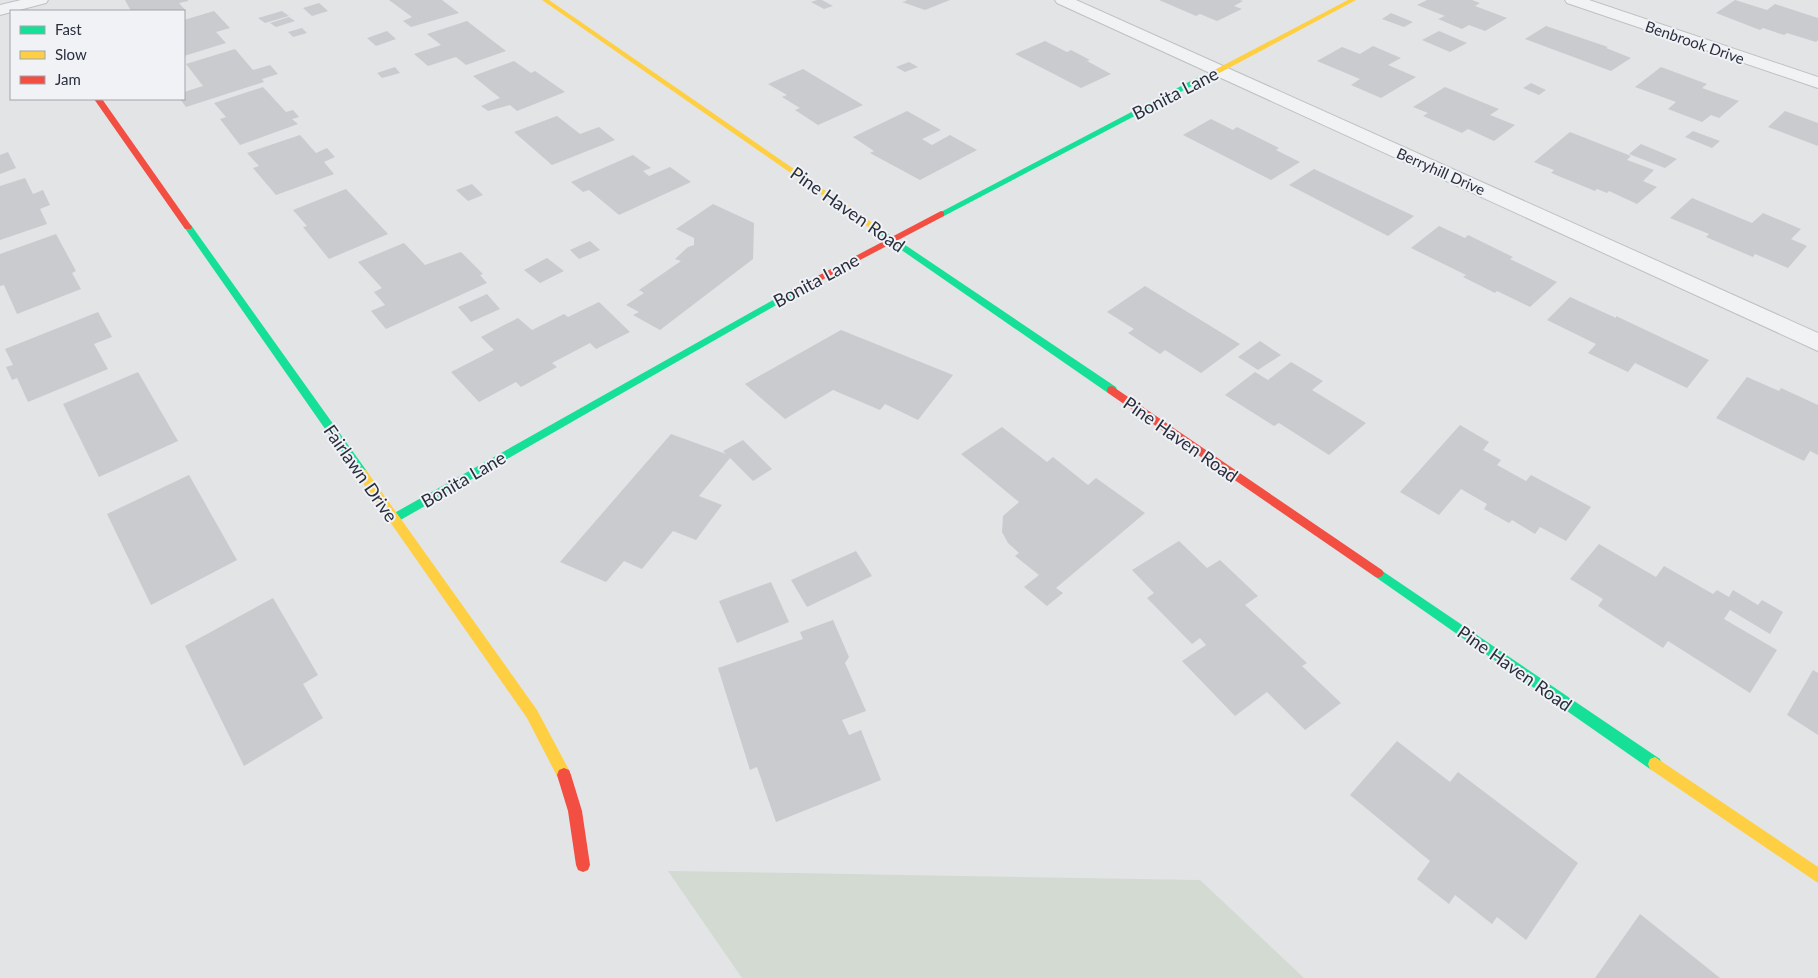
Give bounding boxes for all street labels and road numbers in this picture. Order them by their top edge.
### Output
street label: Benbrook Drive [1643,17,1747,67]
street label: Bonita Lane [1128,62,1222,124]
street label: Berryhill Drive [1394,143,1488,199]
street label: Pine Haven Road [787,161,909,257]
street label: Bonita Lane [769,248,863,312]
street label: Pine Haven Road [1120,391,1242,487]
street label: Fairlawn Drive [319,420,403,526]
street label: Bonita Lane [417,446,509,512]
street label: Pine Haven Road [1454,620,1576,716]

